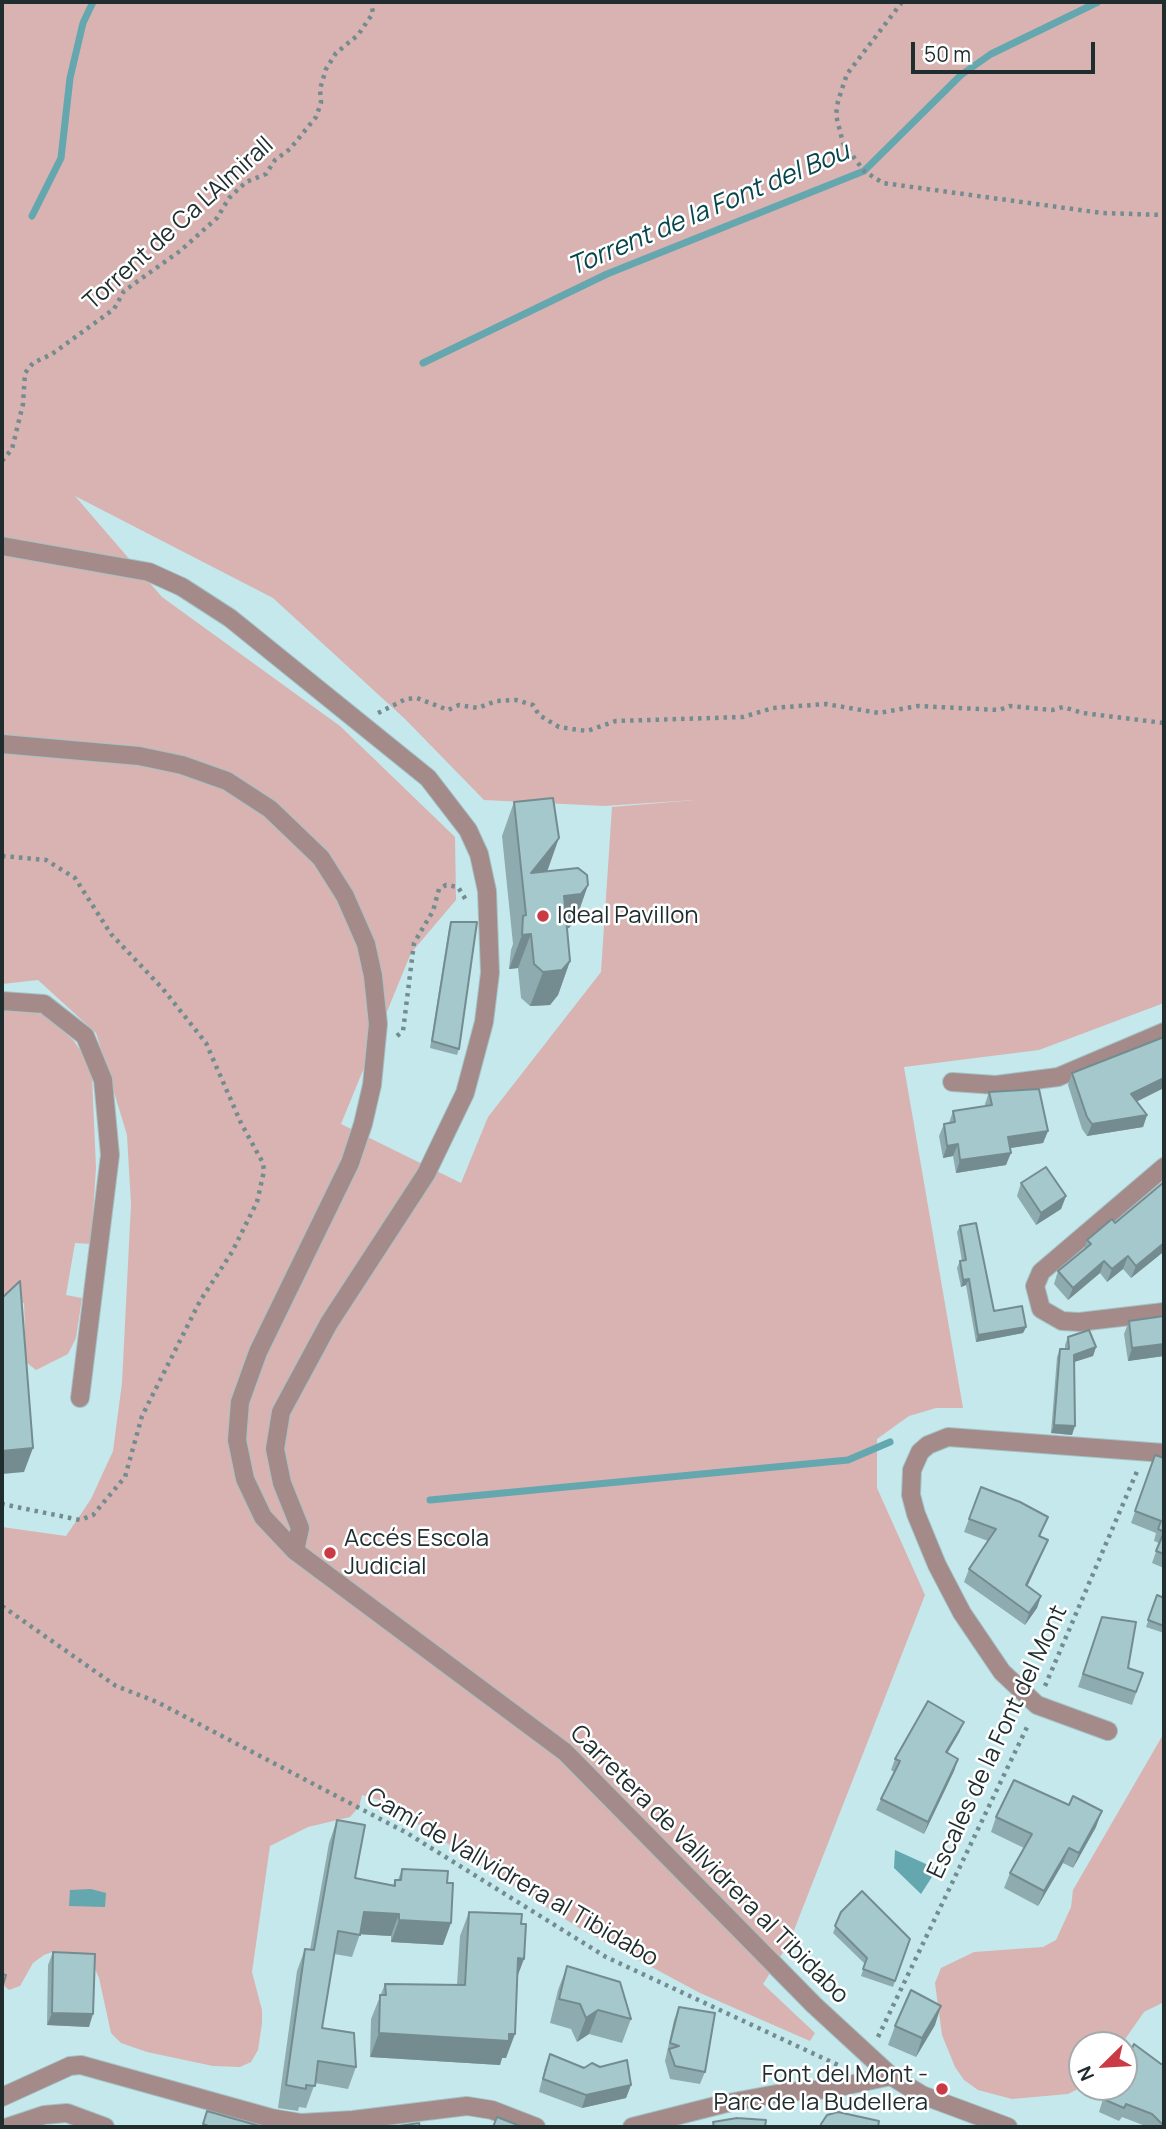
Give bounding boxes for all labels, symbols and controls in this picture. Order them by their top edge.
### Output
scale bar [914,28,1098,72]
text: 50 m [924,40,971,68]
street label: Torrent de Ca L'Almirall [78,131,280,317]
water label: Torrent de la Font del Bou [564,137,854,283]
place label: Ideal Pavillon [557,902,699,930]
marker: Ideal Pavillon [535,908,551,924]
place label: Accés Escola Judicial [344,1525,489,1581]
marker: Accés Escola Judicial [322,1545,338,1561]
street label: Escales de la Font del Mont [922,1601,1074,1883]
street label: Carretera de Vallvidrera al Tibidabo [564,1720,854,2010]
street label: Camí de Vallvidrera al Tibidabo [361,1782,663,1974]
north arrow [1068,2031,1138,2101]
place label: Font del Mont - Parc de la Budellera [713,2061,928,2117]
text: N [1071,2062,1100,2085]
marker: Font del Mont - Parc de la Budellera [934,2081,950,2097]

